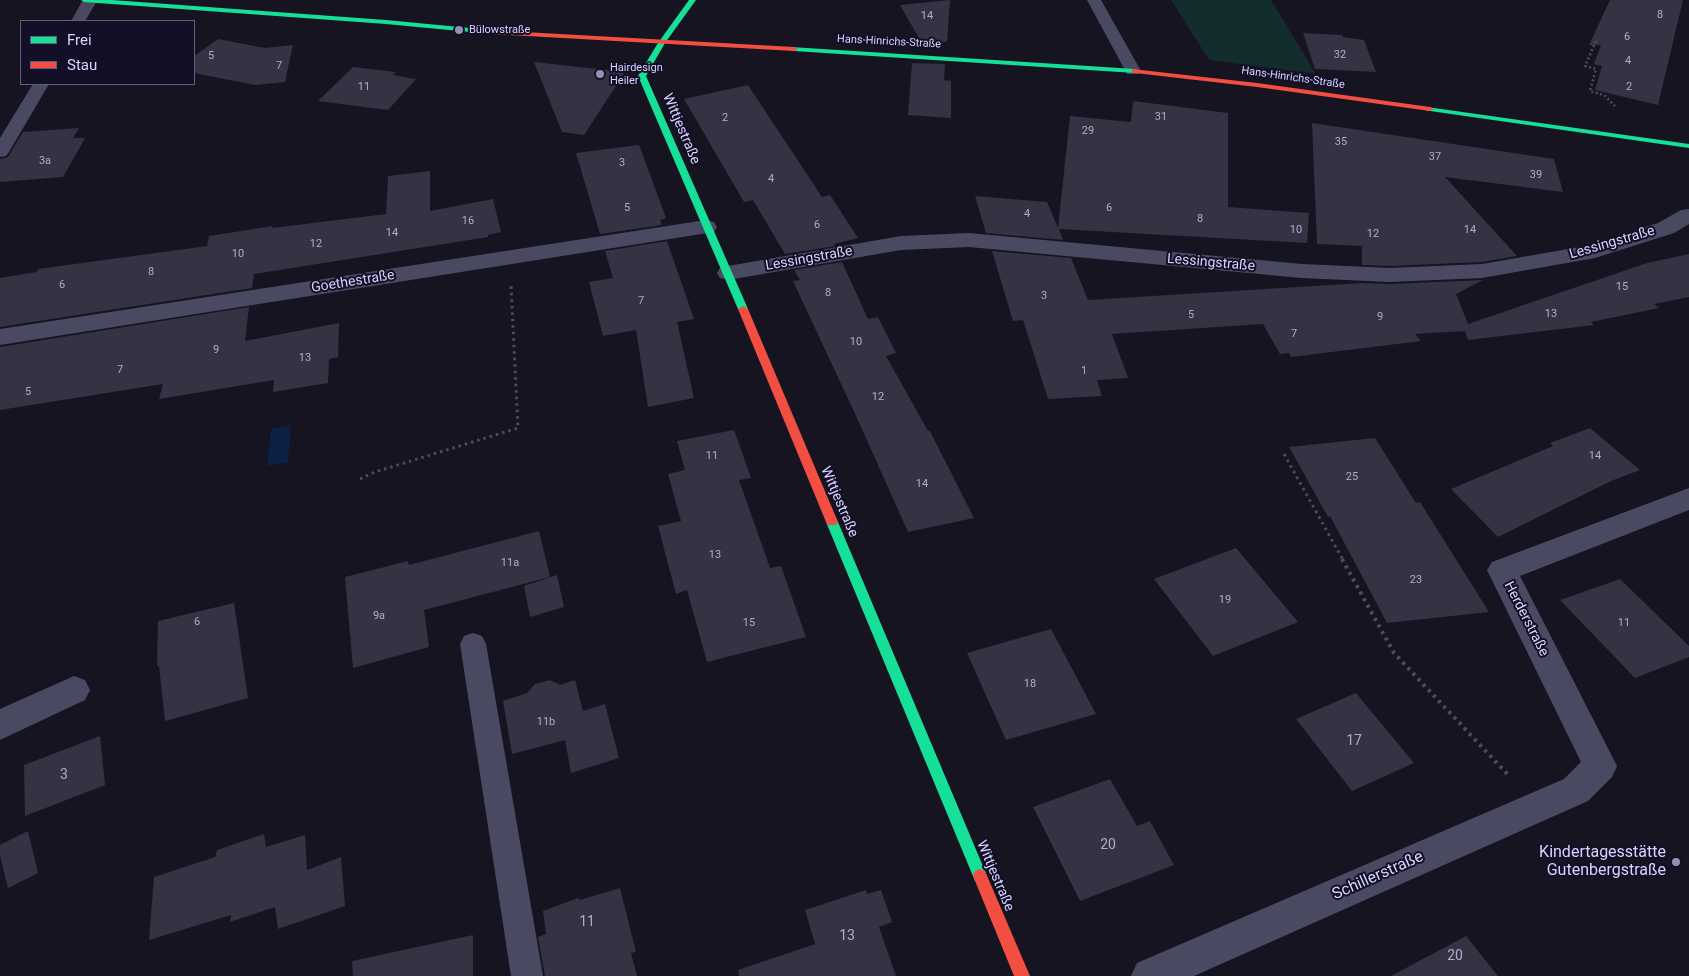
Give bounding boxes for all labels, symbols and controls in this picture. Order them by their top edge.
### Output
house number: 8 [1657,8,1663,22]
house number: 14 [921,9,933,23]
legend [20,20,195,85]
place label: Bülowstraße [469,23,530,37]
marker: Bülowstraße [453,24,465,36]
house number: 6 [1624,30,1630,44]
text: Frei [67,31,92,49]
street label: Hans-Hinrichs-Straße [837,33,941,51]
house number: 32 [1334,48,1346,62]
house number: 5 [208,49,214,63]
house number: 4 [1625,54,1631,68]
text: Stau [67,56,97,74]
house number: 7 [276,59,282,73]
place label: Hairdesign Heiler [610,61,663,87]
street label: Hans-Hinrichs-Straße [1241,64,1345,92]
marker: Hairdesign Heiler [594,68,606,80]
house number: 11 [358,80,370,94]
house number: 2 [1626,80,1632,94]
street label: Wittjestraße [659,91,703,167]
house number: 31 [1155,110,1167,124]
house number: 2 [722,111,728,125]
house number: 29 [1082,124,1094,138]
house number: 35 [1335,135,1347,149]
house number: 37 [1429,150,1441,164]
house number: 3a [39,154,51,168]
house number: 3 [619,156,625,170]
house number: 39 [1530,168,1542,182]
house number: 4 [768,172,774,186]
house number: 5 [624,201,630,215]
house number: 6 [1106,201,1112,215]
house number: 4 [1024,207,1030,221]
house number: 8 [1197,212,1203,226]
house number: 16 [462,214,474,228]
house number: 6 [814,218,820,232]
house number: 10 [1290,223,1302,237]
house number: 14 [1464,223,1476,237]
street label: Lessingstraße [1567,223,1657,263]
house number: 14 [386,226,398,240]
house number: 12 [1367,227,1379,241]
house number: 12 [310,237,322,251]
street label: Lessingstraße [764,243,854,275]
house number: 10 [232,247,244,261]
street label: Lessingstraße [1166,251,1256,275]
house number: 8 [148,265,154,279]
street label: Goethestraße [310,267,396,297]
house number: 6 [59,278,65,292]
house number: 15 [1616,280,1628,294]
house number: 8 [825,286,831,300]
house number: 3 [1041,289,1047,303]
house number: 7 [638,294,644,308]
house number: 13 [1545,307,1557,321]
house number: 5 [1188,308,1194,322]
house number: 9 [1377,310,1383,324]
house number: 7 [1291,327,1297,341]
house number: 10 [850,335,862,349]
house number: 9 [213,343,219,357]
house number: 13 [299,351,311,365]
house number: 7 [117,363,123,377]
house number: 1 [1081,364,1087,378]
house number: 5 [25,385,31,399]
house number: 12 [872,390,884,404]
house number: 11 [706,449,718,463]
house number: 14 [1589,449,1601,463]
street label: Wittjestraße [817,464,861,540]
house number: 25 [1346,470,1358,484]
house number: 14 [916,477,928,491]
house number: 13 [709,548,721,562]
house number: 11a [501,556,519,570]
house number: 23 [1410,573,1422,587]
street label: Herderstraße [1500,579,1552,659]
house number: 19 [1219,593,1231,607]
house number: 9a [373,609,385,623]
house number: 6 [194,615,200,629]
house number: 15 [743,616,755,630]
house number: 11 [1618,616,1630,630]
house number: 18 [1024,677,1036,691]
house number: 11b [537,715,555,729]
house number: 17 [1346,733,1362,749]
house number: 3 [60,767,68,783]
house number: 20 [1100,837,1116,853]
street label: Wittjestraße [973,838,1017,914]
place label: Kindertagesstätte Gutenbergstraße [1539,843,1666,881]
street label: Schillerstraße [1330,847,1426,905]
marker: Kindertagesstätte Gutenbergstraße [1670,856,1682,868]
house number: 11 [579,914,595,930]
house number: 13 [839,928,855,944]
house number: 20 [1447,948,1463,964]

